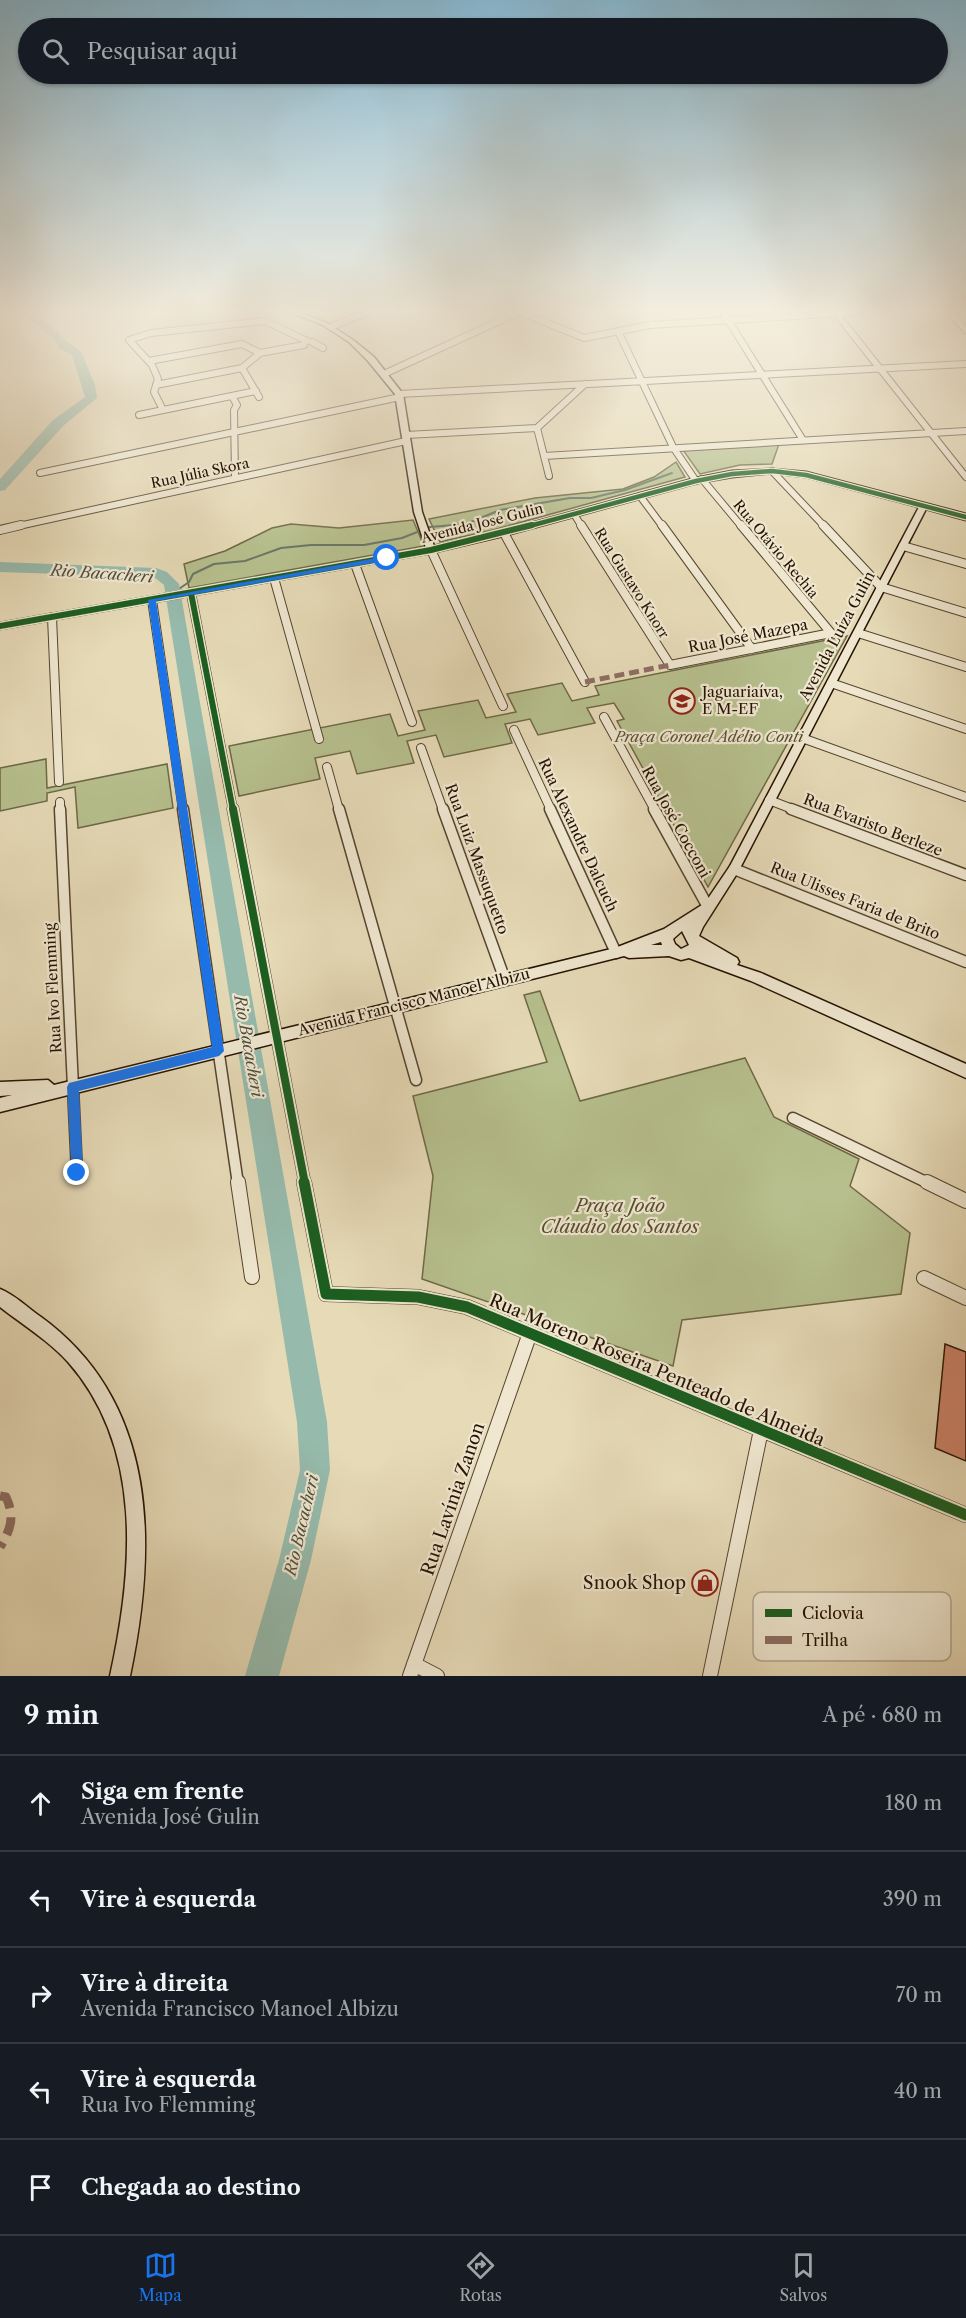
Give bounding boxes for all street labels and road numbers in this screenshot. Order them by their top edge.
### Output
street label: Rua Júlia Skora [149,454,251,492]
street label: Rua Otávio Rechia [729,496,823,602]
street label: Avenida José Gulin [418,499,545,547]
street label: Rua Gustavo Knorr [591,524,673,642]
street label: Avenida Luíza Gulin [794,567,879,705]
street label: Rua José Mazepa [686,615,809,656]
street label: Rua Alexandre Dalcuch [534,755,623,915]
street label: Rua José Cocconi [638,763,715,881]
street label: Rua Luiz Massuquetto [441,781,514,937]
street label: Rua Evaristo Berleze [801,789,946,860]
street label: Rua Ulisses Faria de Brito [767,858,943,943]
street label: Rua Ivo Flemming [40,922,65,1054]
street label: Avenida Francisco Manoel Albizu [295,963,532,1040]
street label: Rua Moreno Roseira Penteado de Almeida [486,1289,829,1451]
street label: Rua Lavínia Zanon [416,1420,490,1578]

